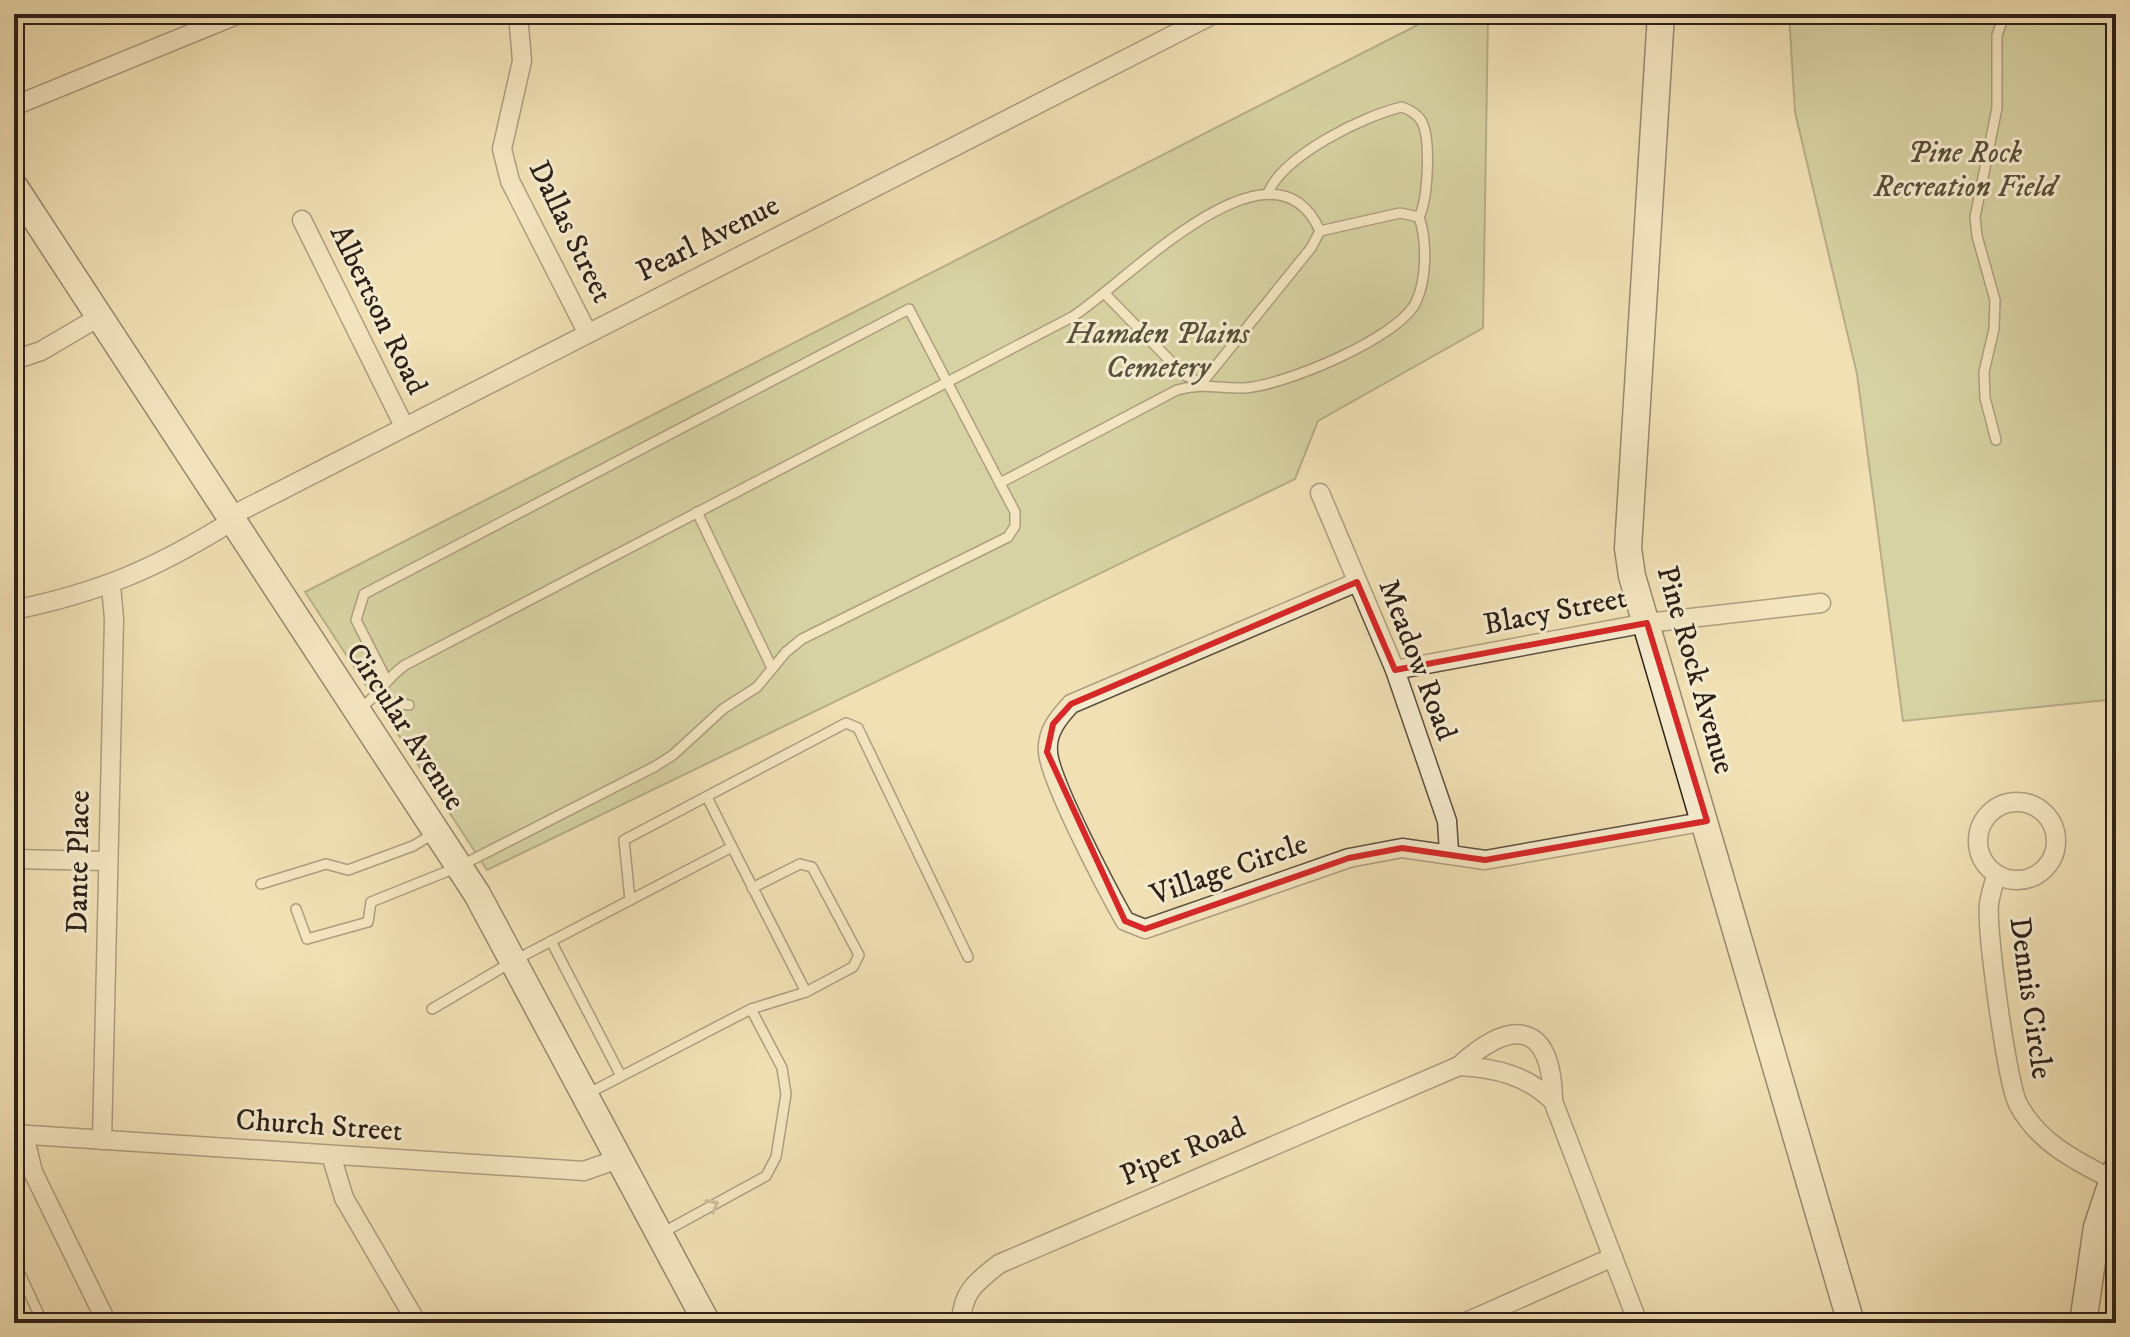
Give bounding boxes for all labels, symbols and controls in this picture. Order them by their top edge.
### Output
park label: Pine Rock Recreation Field [1873,135,2061,206]
street label: Dallas Street [520,155,620,309]
street label: Pearl Avenue [630,187,786,291]
street label: Albertson Road [321,219,435,401]
park label: Hamden Plains Cemetery [1065,316,1250,387]
street label: Pine Rock Avenue [1648,562,1742,778]
street label: Meadow Road [1369,574,1465,746]
street label: Blacy Street [1480,580,1630,644]
street label: Circular Avenue [337,636,473,818]
street label: Dante Place [59,790,99,934]
street label: Village Circle [1145,826,1312,914]
street label: Dennis Circle [2000,915,2060,1081]
street label: Church Street [234,1102,404,1150]
street label: Piper Road [1115,1109,1251,1195]
one-way arrow [704,1200,719,1215]

